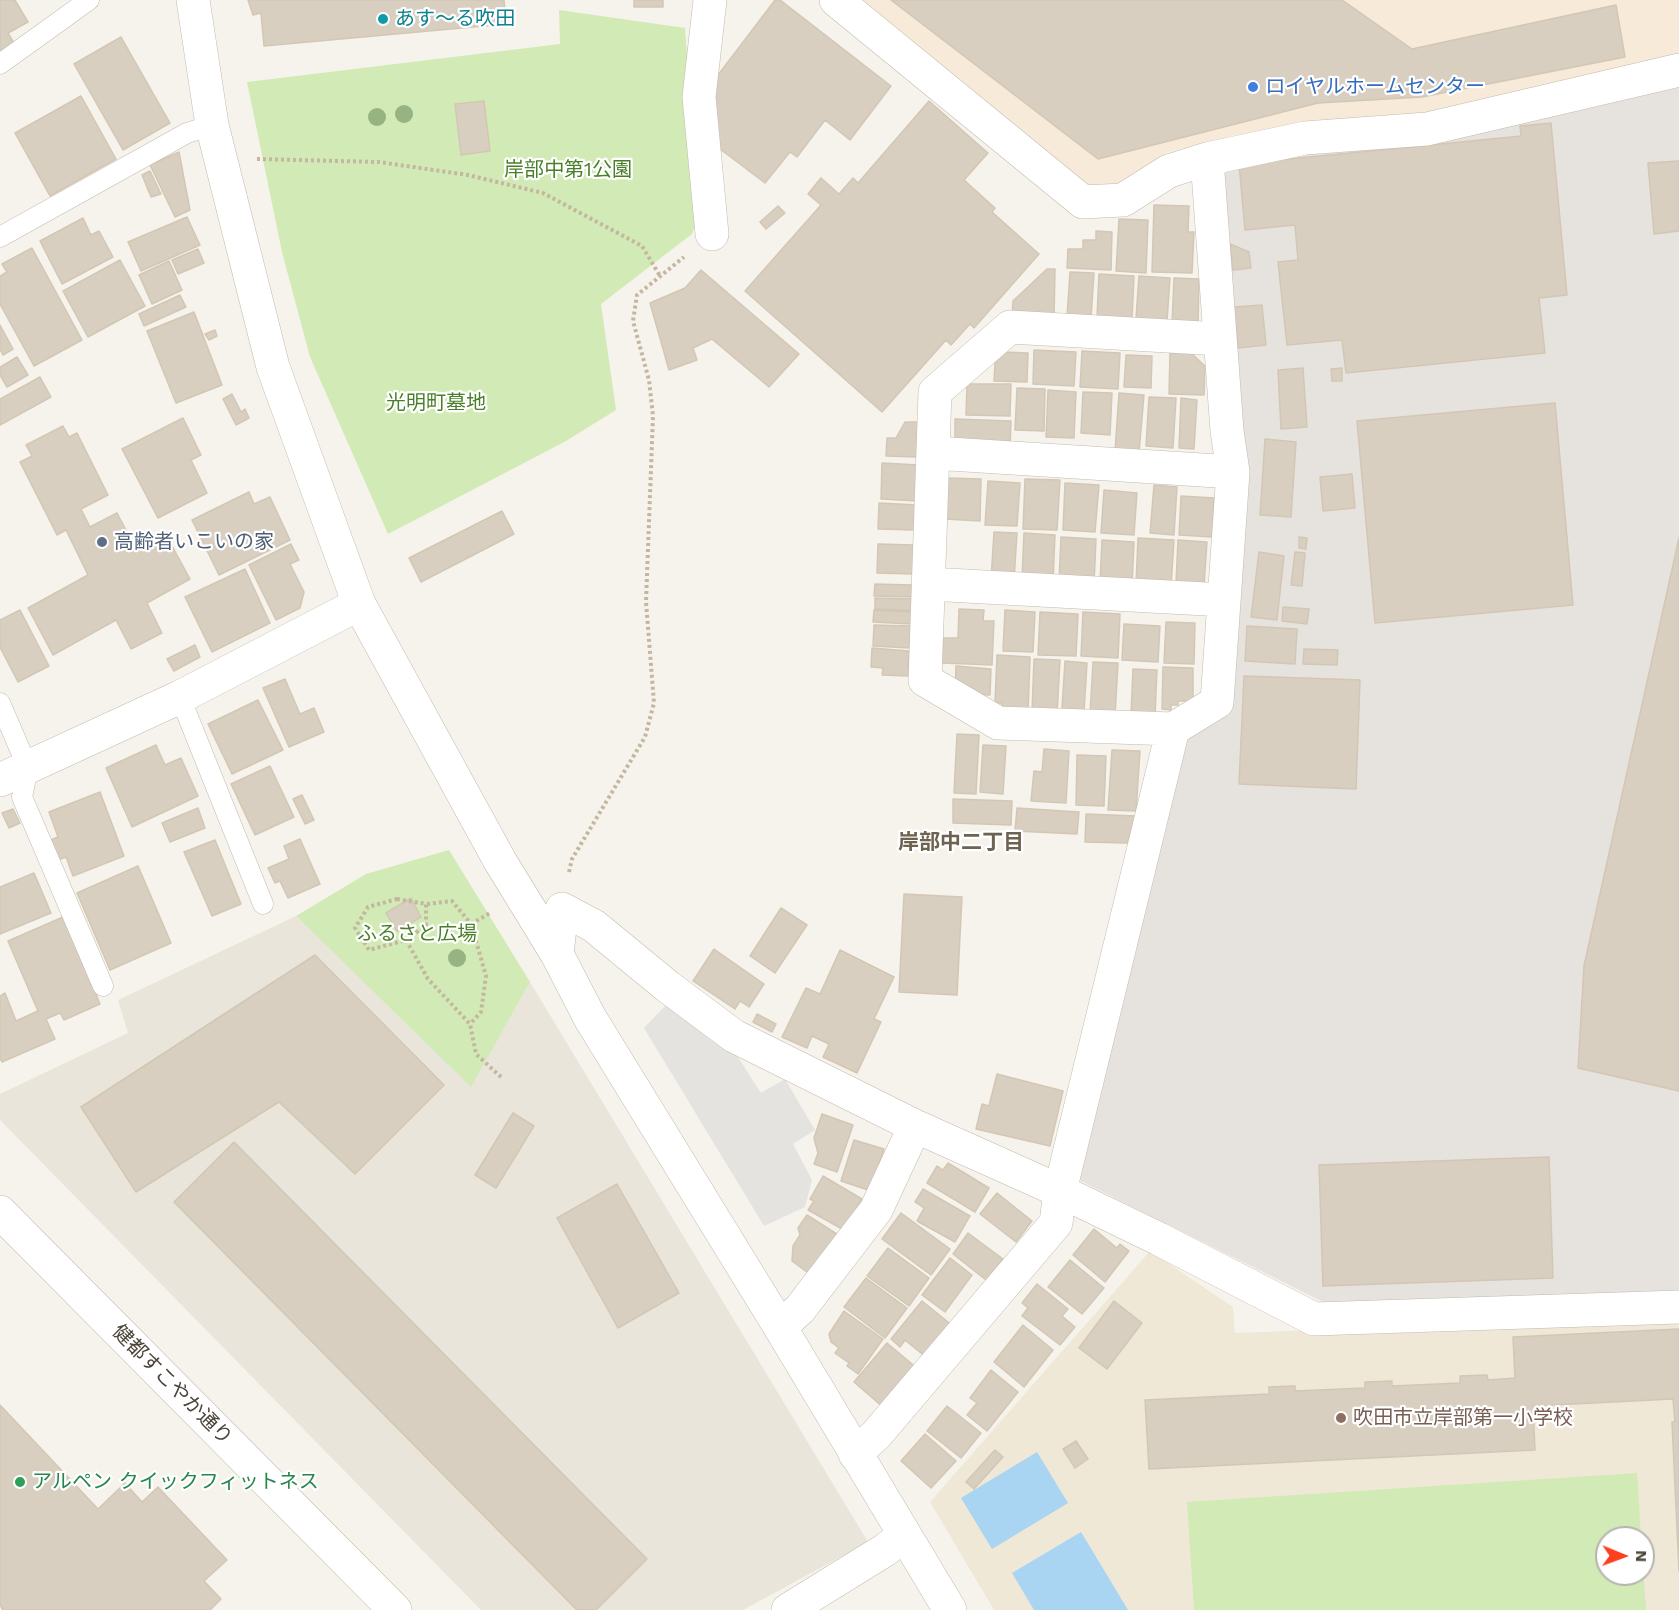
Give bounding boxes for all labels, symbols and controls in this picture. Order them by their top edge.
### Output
place label: あす～る吹田 [395,7,515,31]
marker: あす～る吹田 [376,12,390,26]
place label: ロイヤルホームセンター [1265,75,1485,99]
marker: ロイヤルホームセンター [1246,80,1260,94]
park label: 岸部中第1公園 [504,158,632,182]
park label: 光明町墓地 [386,391,486,415]
place label: 高齢者いこいの家 [114,530,274,554]
marker: 高齢者いこいの家 [95,535,109,549]
district label: 岸部中二丁目 [898,830,1024,856]
park label: ふるさと広場 [357,922,477,946]
street label: 健都すこやか通り [107,1320,237,1450]
place label: 吹田市立岸部第一小学校 [1353,1406,1573,1430]
marker: 吹田市立岸部第一小学校 [1334,1411,1348,1425]
place label: アルペン クイックフィットネス [32,1470,319,1494]
marker: アルペン クイックフィットネス [13,1475,27,1489]
north arrow [1595,1526,1655,1586]
text: N [1632,1550,1651,1562]

